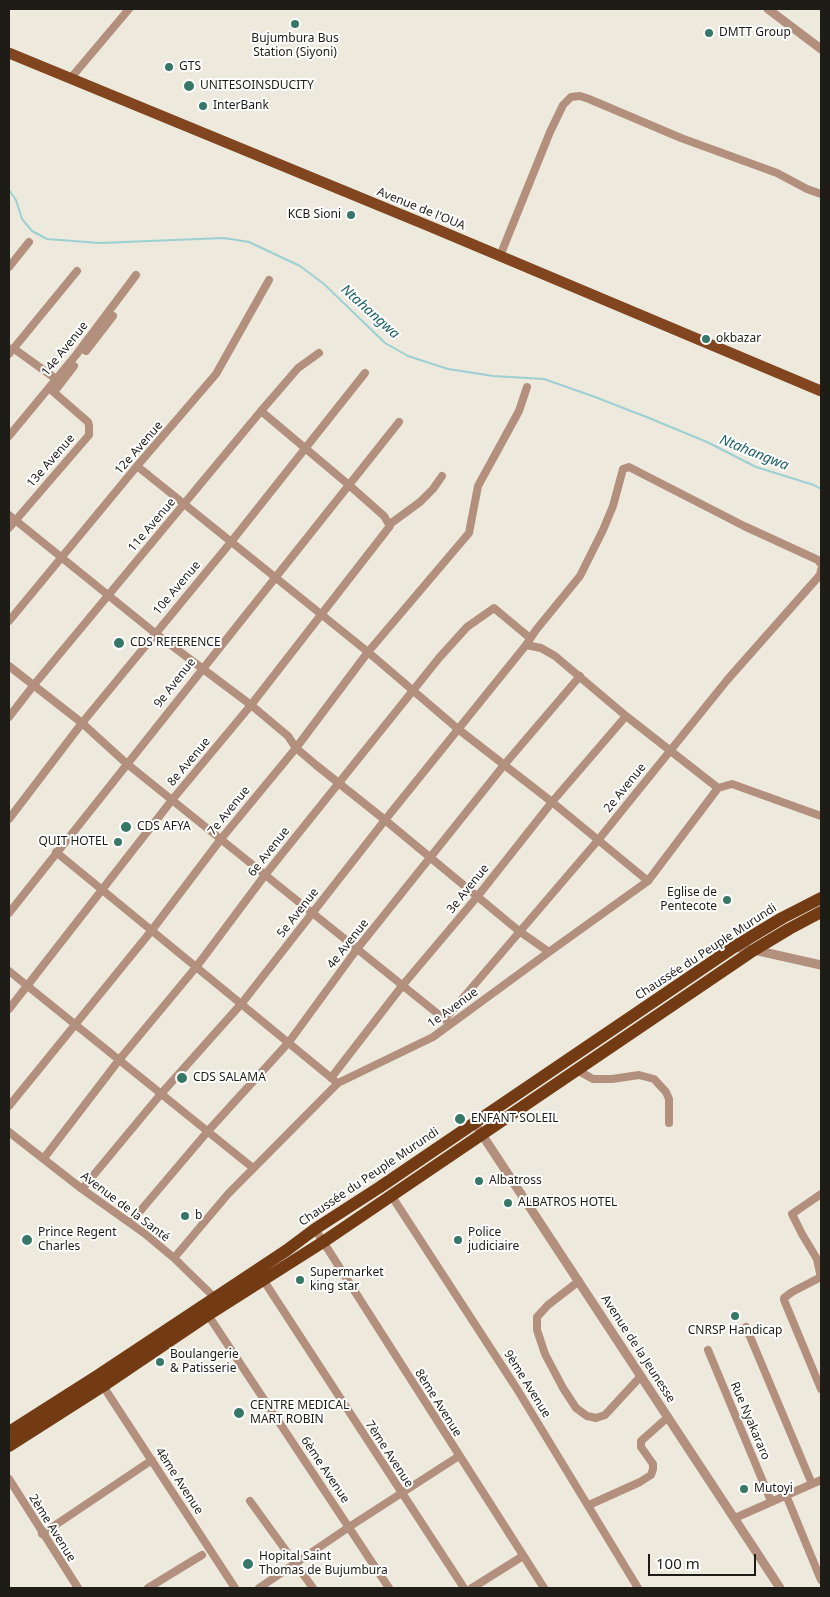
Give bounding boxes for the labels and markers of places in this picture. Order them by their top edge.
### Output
marker: Bujumbura Bus Station (Siyoni) [289,18,301,30]
place label: DMTT Group [719,26,791,40]
marker: DMTT Group [703,27,715,39]
place label: Bujumbura Bus Station (Siyoni) [251,32,339,60]
place label: GTS [179,60,201,74]
marker: GTS [163,61,175,73]
marker: UNITESOINSDUCITY [182,79,196,93]
place label: UNITESOINSDUCITY [200,79,314,93]
place label: InterBank [213,99,269,113]
marker: InterBank [197,100,209,112]
place label: KCB Sioni [288,208,341,222]
marker: KCB Sioni [345,209,357,221]
place label: okbazar [716,332,761,346]
marker: okbazar [700,333,712,345]
marker: CDS REFERENCE [112,636,126,650]
place label: CDS REFERENCE [130,636,221,650]
marker: CDS AFYA [119,820,133,834]
place label: CDS AFYA [137,820,191,834]
place label: QUIT HOTEL [38,835,108,849]
marker: QUIT HOTEL [112,836,124,848]
place label: Eglise de Pentecote [660,886,717,914]
marker: Eglise de Pentecote [721,894,733,906]
marker: CDS SALAMA [175,1071,189,1085]
place label: CDS SALAMA [193,1071,266,1085]
marker: ENFANT SOLEIL [453,1112,467,1126]
place label: ENFANT SOLEIL [471,1112,559,1126]
place label: Albatross [489,1174,542,1188]
marker: Albatross [473,1175,485,1187]
place label: ALBATROS HOTEL [518,1196,617,1210]
marker: ALBATROS HOTEL [502,1197,514,1209]
place label: b [195,1209,202,1223]
marker: b [179,1210,191,1222]
place label: Prince Regent Charles [38,1226,117,1254]
place label: Police judiciaire [468,1226,519,1254]
marker: Prince Regent Charles [20,1233,34,1247]
marker: Police judiciaire [452,1234,464,1246]
place label: Supermarket king star [310,1266,384,1294]
marker: Supermarket king star [294,1274,306,1286]
marker: CNRSP Handicap [729,1310,741,1322]
place label: CNRSP Handicap [688,1324,782,1338]
place label: Boulangerie & Patisserie [170,1348,239,1376]
marker: Boulangerie & Patisserie [154,1356,166,1368]
place label: CENTRE MEDICAL MART ROBIN [250,1399,349,1427]
marker: CENTRE MEDICAL MART ROBIN [232,1406,246,1420]
place label: Mutoyi [754,1482,793,1496]
marker: Mutoyi [738,1483,750,1495]
place label: Hopital Saint Thomas de Bujumbura [259,1550,388,1578]
marker: Hopital Saint Thomas de Bujumbura [241,1557,255,1571]

